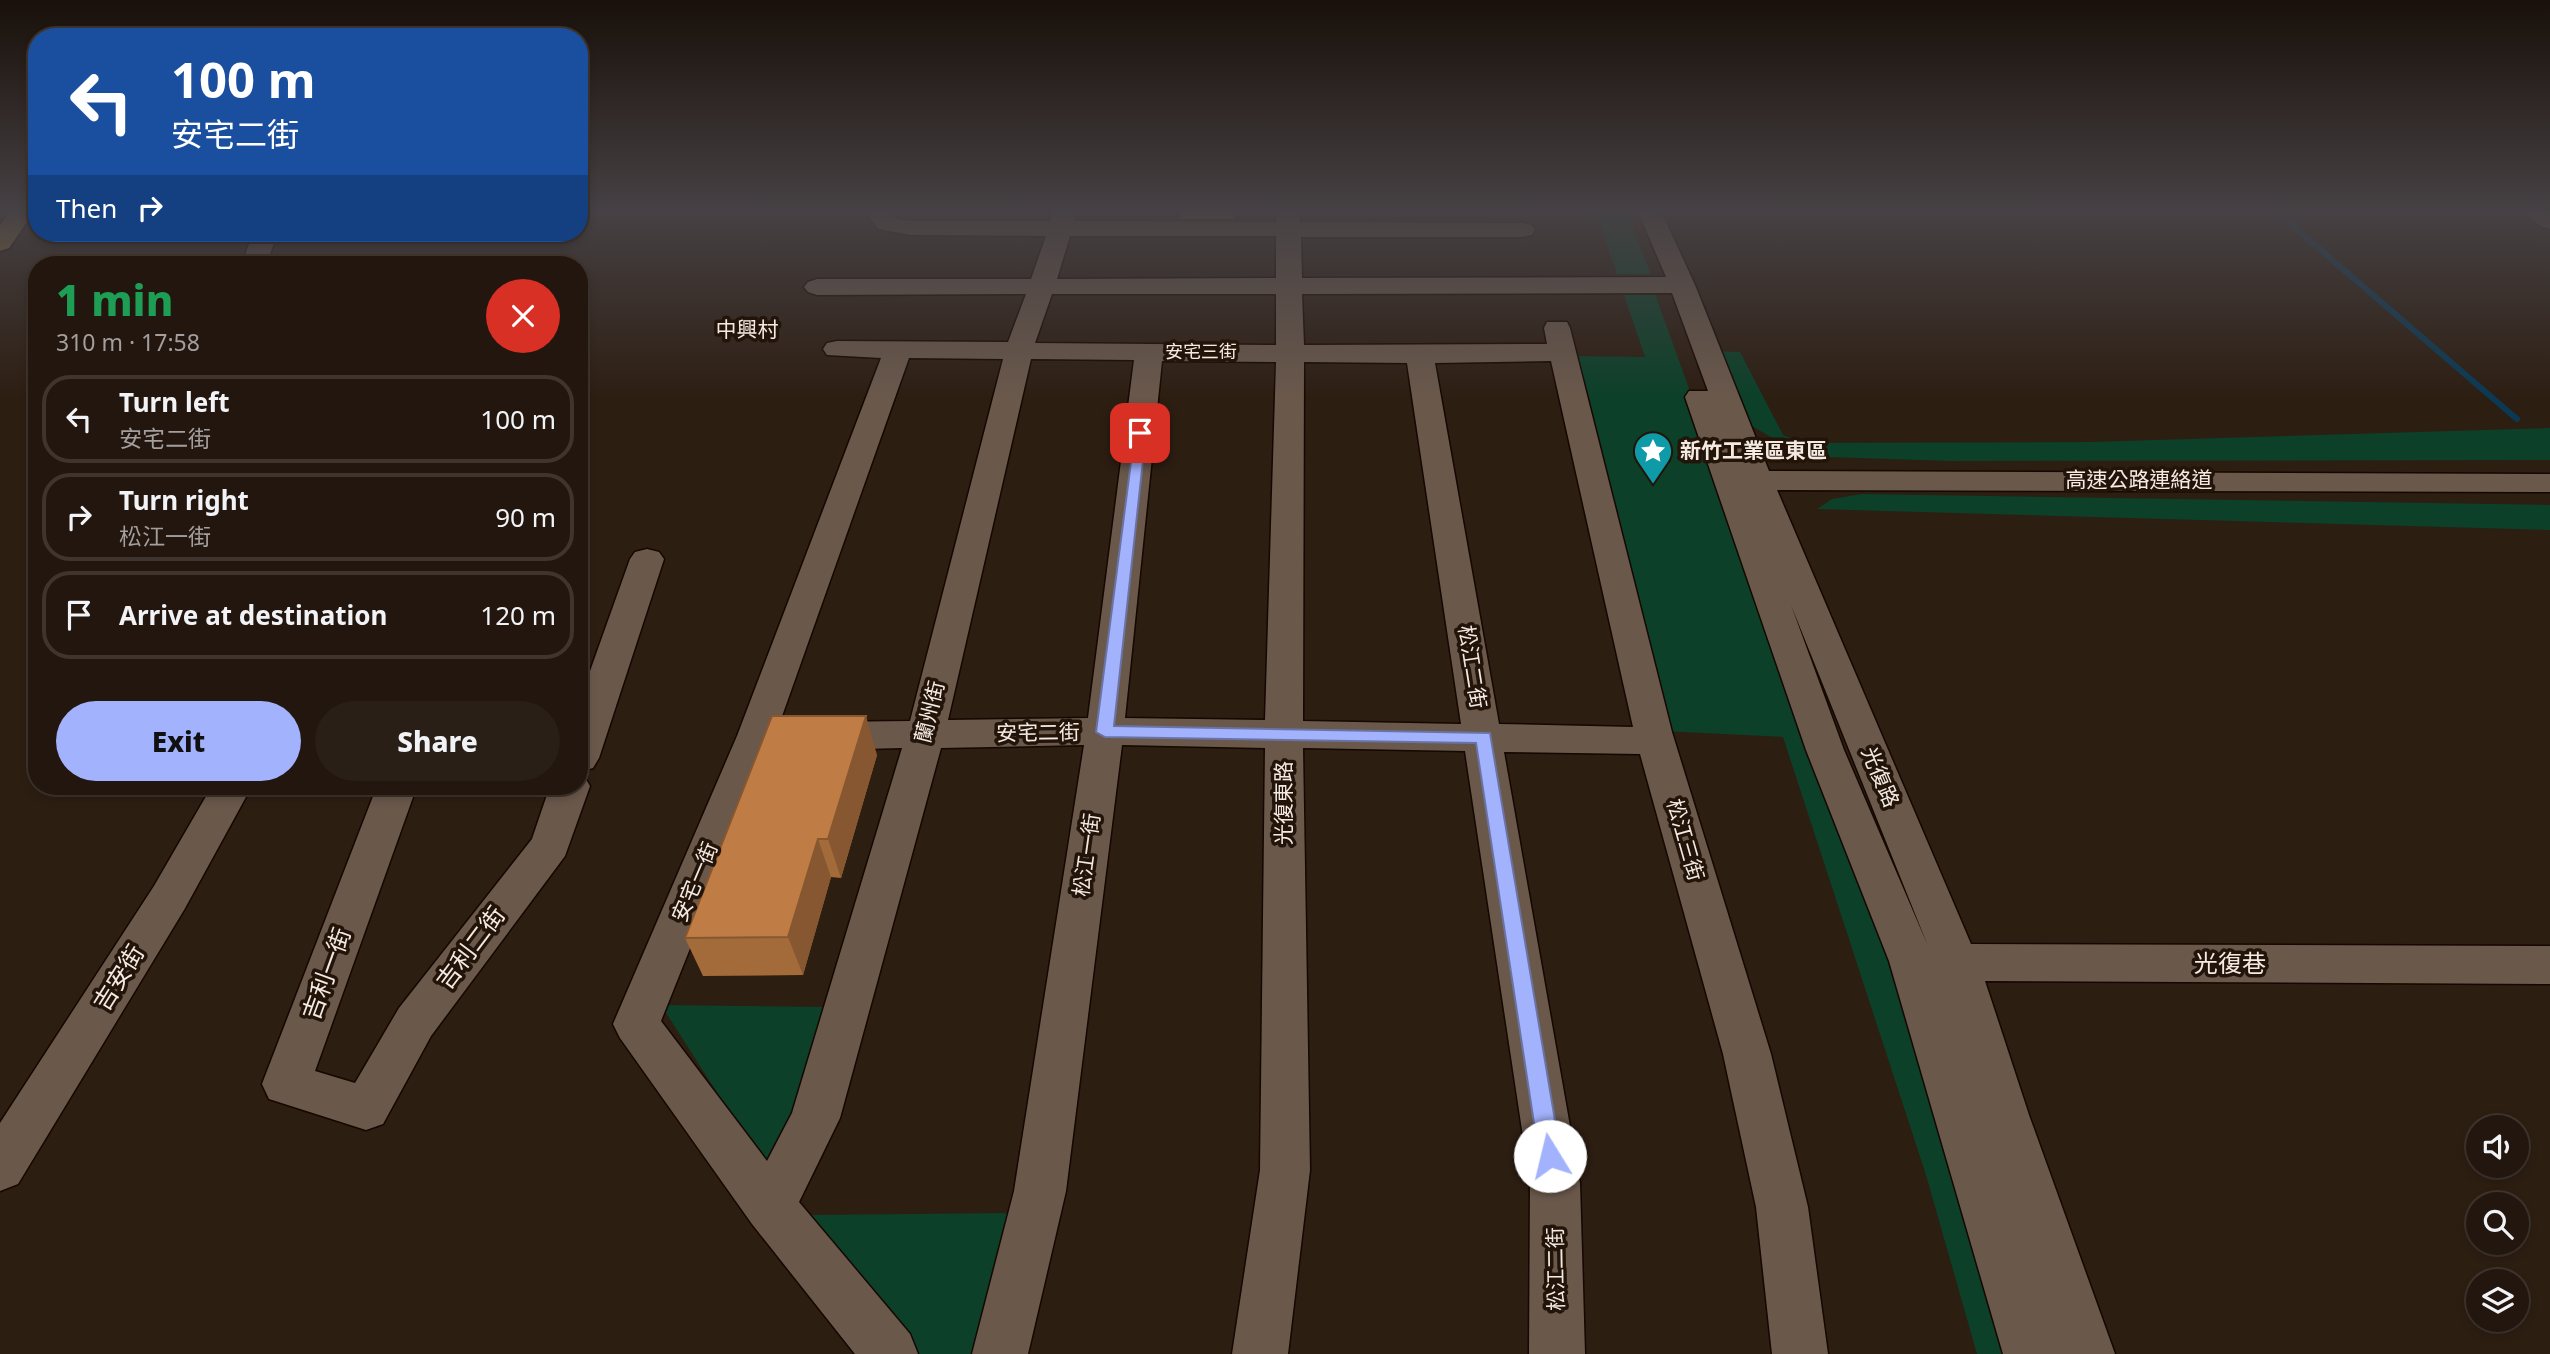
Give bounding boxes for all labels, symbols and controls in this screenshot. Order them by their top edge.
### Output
text: 100 m [171,46,316,112]
icon: left [56,56,147,147]
text: 安宅二街 [171,112,299,155]
icon: right [131,189,169,227]
text: Then [56,190,117,226]
text: 1 min [56,271,173,328]
button: close [486,279,560,353]
district label: 中興村 [716,315,779,343]
text: 310 m · 17:58 [56,326,200,358]
street label: 安宅三街 [1165,339,1237,363]
text: Turn left [119,384,230,420]
icon: left [60,400,98,438]
text: 100 m [480,401,556,437]
pin [1110,403,1170,463]
icon: arrive [1121,414,1159,452]
text: 安宅二街 [119,422,211,454]
place icon: 新竹工業區東區 [1632,430,1674,485]
place label: 新竹工業區東區 [1680,436,1827,464]
street label: 高速公路連絡道 [2066,465,2213,493]
text: Turn right [119,482,249,518]
icon: right [60,498,98,536]
text: 90 m [495,499,556,535]
text: 松江一街 [119,520,211,552]
icon: arrive [60,596,98,634]
text: Arrive at destination [119,597,388,633]
text: 120 m [480,597,556,633]
street label: 松江二街 [1453,623,1493,711]
street label: 蘭州街 [908,678,950,746]
button: Exit [56,701,301,781]
button: Share [315,701,560,781]
street label: 安宅二街 [996,717,1080,747]
street label: 光復路 [1856,742,1906,811]
street label: 光復東路 [1269,761,1297,845]
street label: 松江三街 [1661,795,1711,884]
street label: 松江一街 [1066,811,1106,898]
street label: 安宅一街 [665,837,723,926]
street label: 吉利二街 [428,899,512,995]
street label: 吉利一街 [294,923,358,1024]
street label: 吉安街 [85,938,151,1016]
street label: 光復巷 [2194,946,2266,979]
map controls [2466,1115,2529,1332]
button: sound [2466,1115,2529,1178]
position arrow [1513,1119,1587,1193]
button: search [2466,1192,2529,1255]
street label: 松江二街 [1540,1227,1570,1311]
button: layers [2466,1269,2529,1332]

